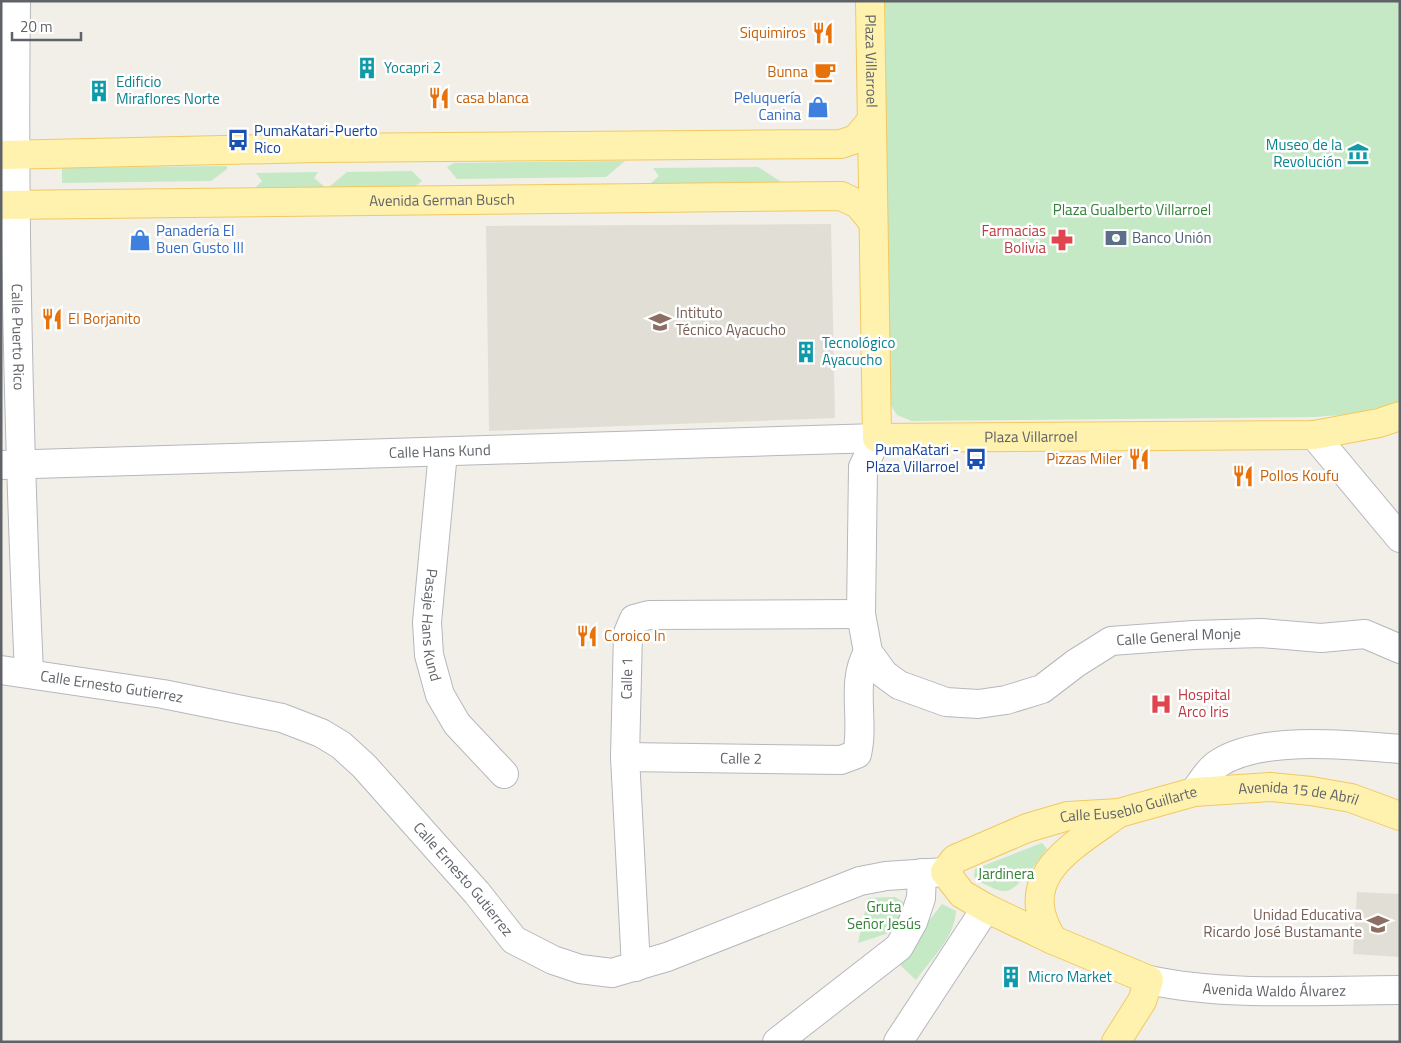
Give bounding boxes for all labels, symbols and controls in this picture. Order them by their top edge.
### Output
scale bar [12,10,81,42]
street label: Plaza Villarroel [859,14,884,108]
text: 20 m [20,15,53,38]
restaurant icon: Siquimiros [810,20,836,46]
place label: Siquimiros [740,21,806,44]
building icon: Yocapri 2 [354,55,380,81]
place label: Yocapri 2 [384,56,441,79]
cafe icon: Bunna [812,59,838,85]
place label: Bunna [767,60,808,83]
place label: Edificio Miraflores Norte [116,70,220,110]
building icon: Edificio Miraflores Norte [86,78,112,104]
restaurant icon: casa blanca [426,85,452,111]
place label: casa blanca [456,86,529,109]
place label: Peluquería Canina [734,86,801,126]
shop icon: Peluquería Canina [805,94,831,120]
place label: PumaKatari-Puerto Rico [254,119,378,159]
bus stop icon: PumaKatari-Puerto Rico [225,127,251,153]
place label: Museo de la Revolución [1266,133,1342,173]
museum icon: Museo de la Revolución [1345,141,1371,167]
street label: Avenida German Busch [369,187,515,212]
park label: Plaza Gualberto Villarroel [1053,198,1211,221]
place label: Panadería El Buen Gusto III [156,219,244,259]
place label: Farmacias Bolivia [982,219,1046,259]
bank icon: Banco Unión [1103,225,1129,251]
place label: Banco Unión [1132,226,1211,249]
shop icon: Panadería El Buen Gusto III [127,227,153,253]
pharmacy icon: Farmacias Bolivia [1049,227,1075,253]
street label: Calle Puerto Rico [6,283,31,391]
place label: Intituto Técnico Ayacucho [676,301,786,341]
restaurant icon: El Borjanito [39,306,65,332]
place label: El Borjanito [68,307,141,330]
school or university icon: Intituto Técnico Ayacucho [647,309,673,335]
place label: Tecnológico Ayacucho [822,331,895,371]
building icon: Tecnológico Ayacucho [793,339,819,365]
street label: Plaza Villarroel [984,425,1078,448]
street label: Calle Hans Kund [389,438,491,464]
place label: PumaKatari - Plaza Villarroel [866,438,959,478]
bus stop icon: PumaKatari - Plaza Villarroel [963,446,989,472]
restaurant icon: Pizzas Miler [1126,446,1152,472]
place label: Pizzas Miler [1046,447,1122,470]
restaurant icon: Pollos Koufu [1230,463,1256,489]
place label: Pollos Koufu [1260,464,1339,487]
street label: Pasaje Hans Kund [416,568,448,684]
street label: Calle General Monje [1115,622,1241,652]
restaurant icon: Coroico In [574,623,600,649]
place label: Coroico In [604,624,666,647]
street label: Calle 1 [614,657,638,700]
street label: Calle Ernesto Gutierrez [39,664,185,709]
place label: Hospital Arco Iris [1178,683,1230,723]
hospital icon: Hospital Arco Iris [1148,691,1174,717]
street label: Calle 2 [720,746,762,770]
street label: Avenida 15 de Abril [1237,775,1362,811]
street label: Calle Euseblo Guillarte [1057,780,1200,829]
street label: Calle Ernesto Gutierrez [408,817,519,941]
park label: Jardinera [978,862,1035,885]
park label: Gruta Señor Jesús [847,895,921,935]
place label: Unidad Educativa Ricardo José Bustamante [1203,903,1362,943]
school or university icon: Unidad Educativa Ricardo José Bustamante [1365,911,1391,937]
building icon: Micro Market [998,964,1024,990]
place label: Micro Market [1028,965,1113,988]
street label: Avenida Waldo Álvarez [1202,976,1346,1002]

